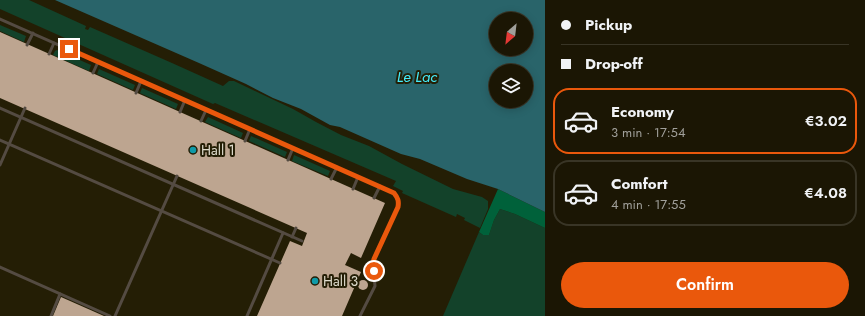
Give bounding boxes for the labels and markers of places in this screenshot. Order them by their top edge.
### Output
place label: Hall 1 [201,140,235,160]
marker: Hall 1 [188,145,198,155]
place label: Hall 3 [323,271,358,291]
marker: Hall 3 [310,276,320,286]

